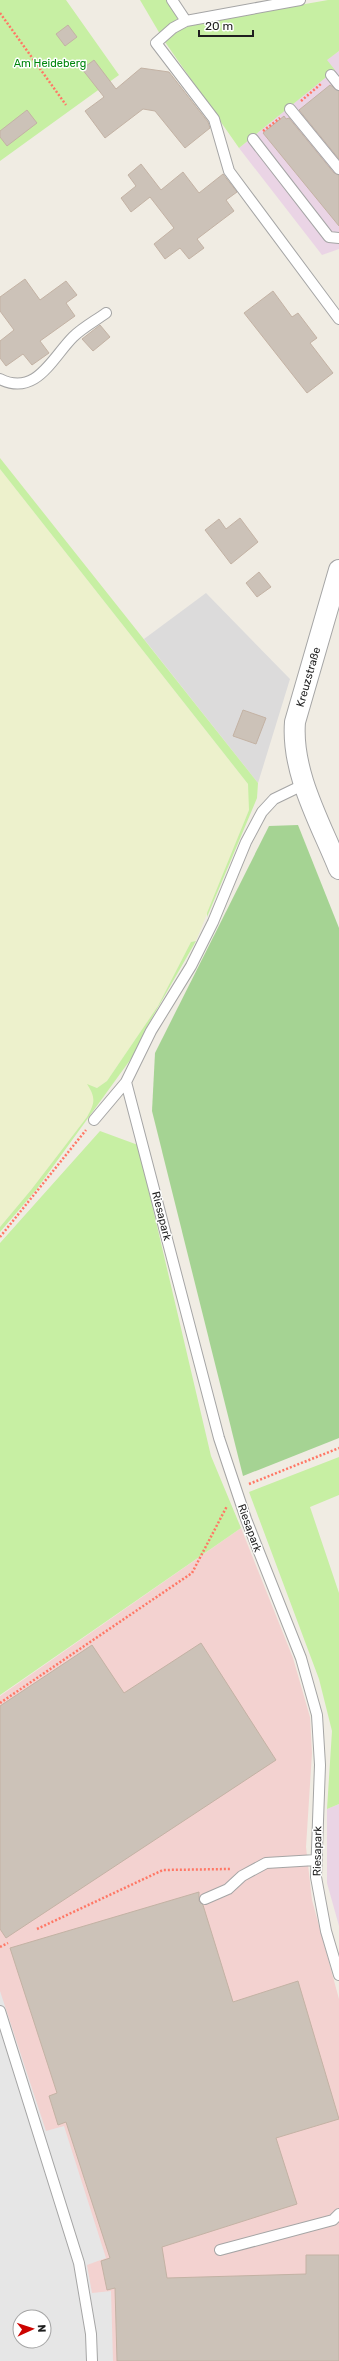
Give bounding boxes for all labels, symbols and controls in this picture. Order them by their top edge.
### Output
scale bar [199,12,253,38]
text: 20 m [205,19,233,33]
park label: Am Heideberg [14,57,86,70]
street label: Kreuzstraße [294,646,323,709]
street label: Riesapark [149,1190,174,1242]
street label: Riesapark [235,1502,264,1554]
street label: Riesapark [311,1825,324,1876]
north arrow [12,2309,52,2349]
text: N [35,2324,48,2333]

